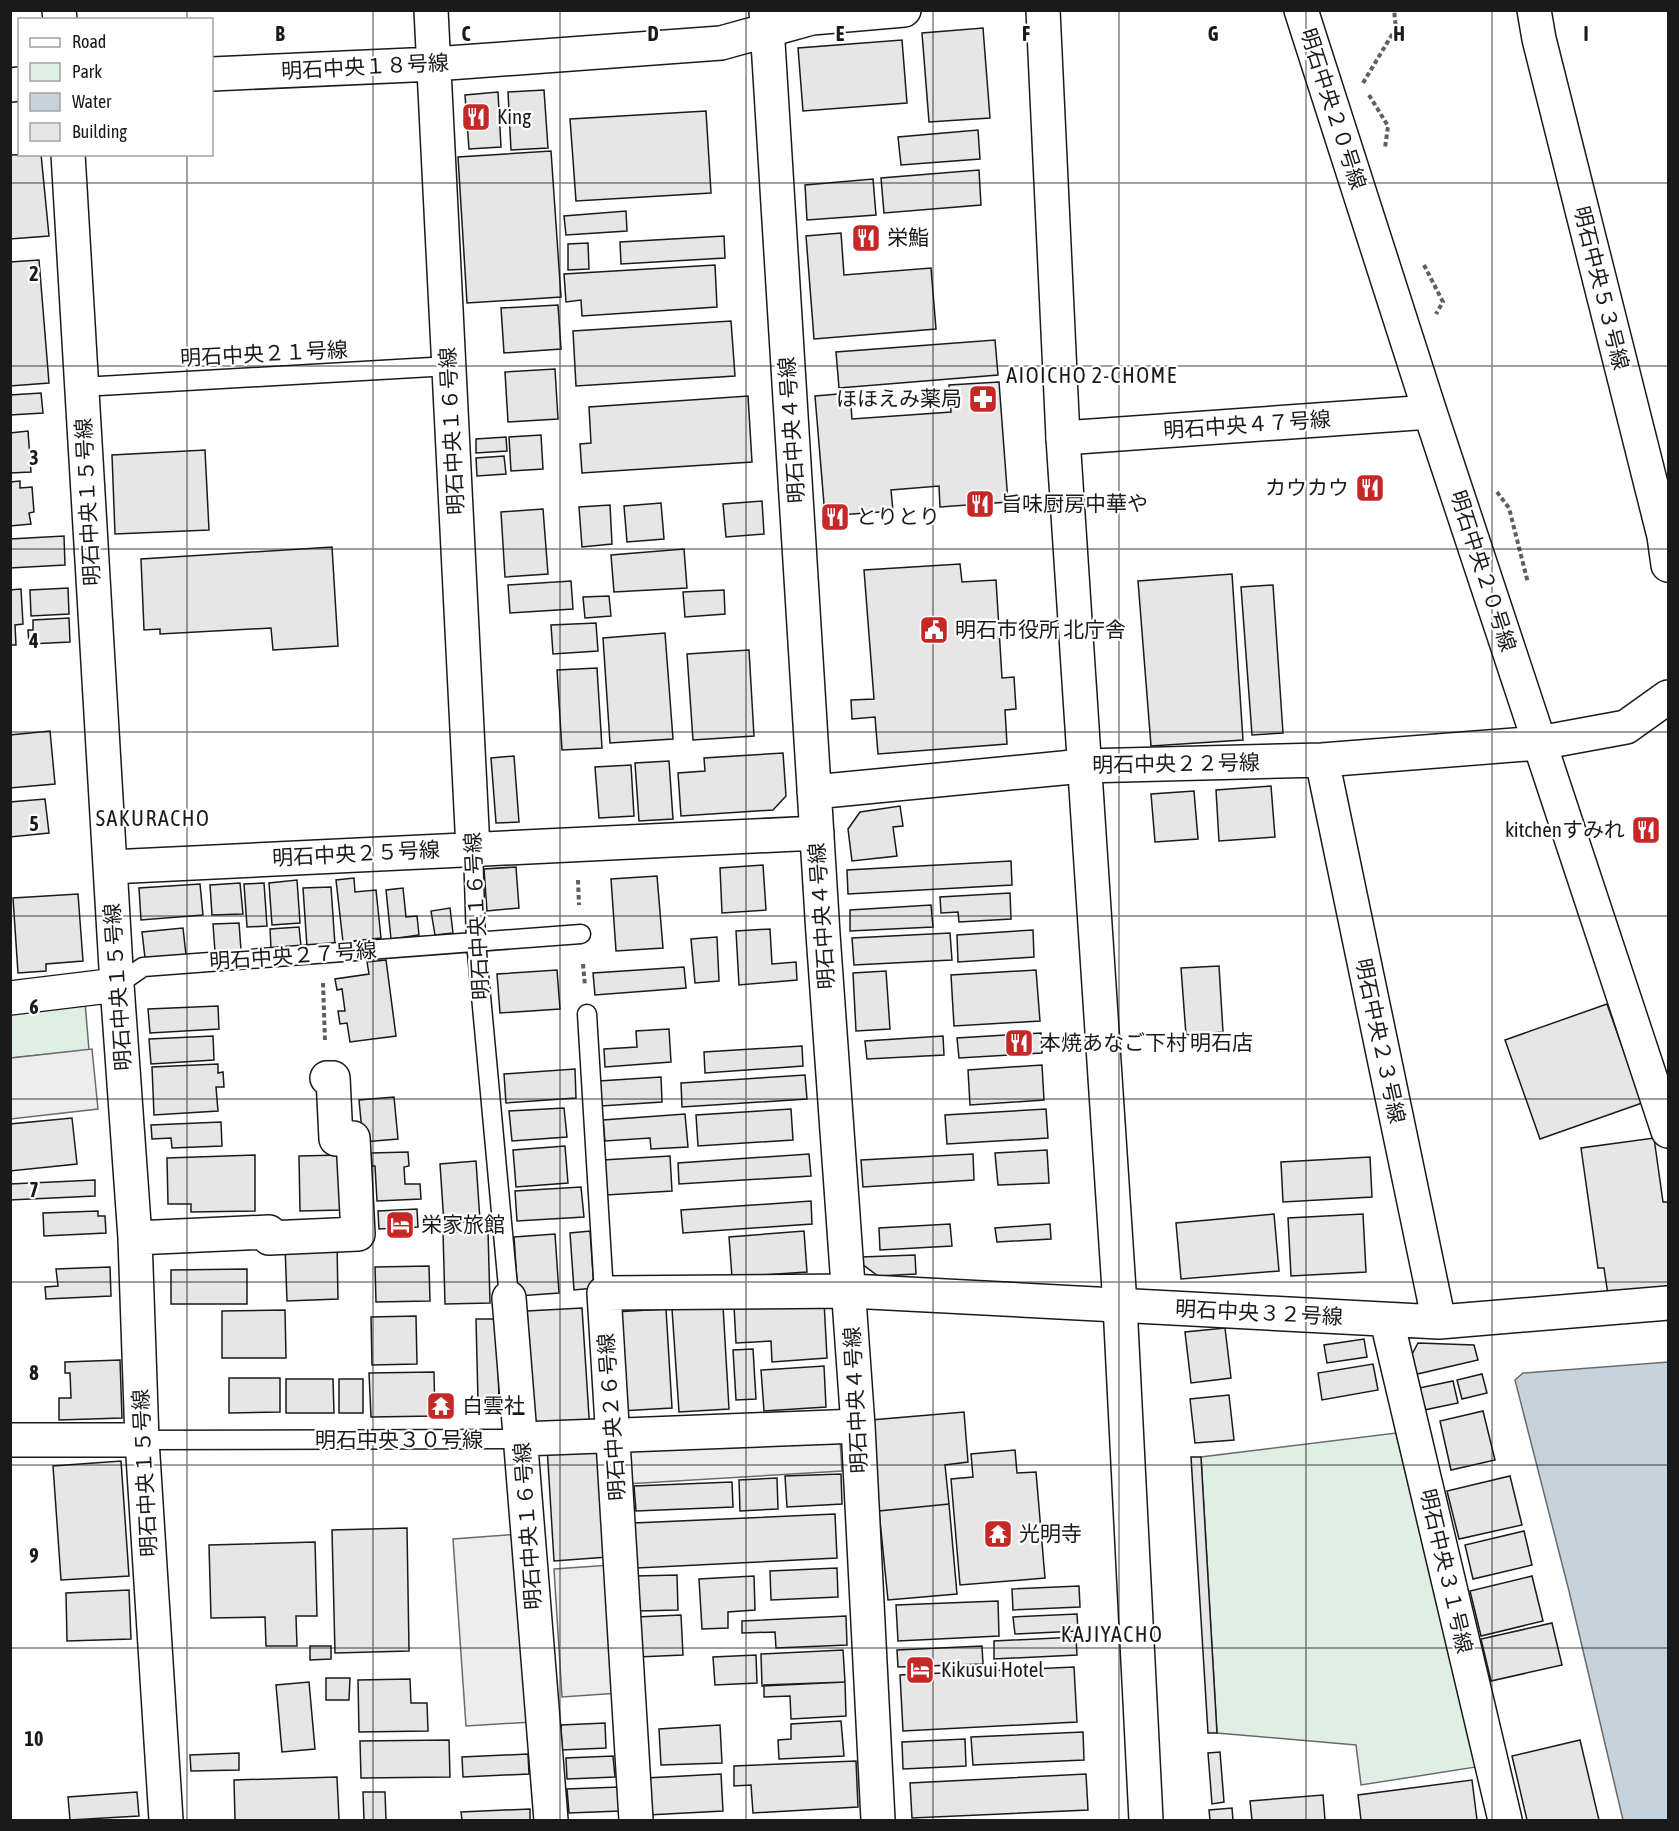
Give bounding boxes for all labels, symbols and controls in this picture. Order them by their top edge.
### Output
legend [18,18,213,156]
text: B [275,22,285,45]
text: C [462,22,471,45]
text: D [647,22,659,45]
text: E [836,22,845,45]
text: F [1022,22,1030,45]
text: G [1208,22,1219,45]
text: H [1393,22,1405,45]
text: I [1583,22,1589,45]
street label: 明石中央２０号線 [1297,25,1371,192]
text: Road [72,31,106,52]
street label: 明石中央１８号線 [280,50,449,82]
text: Park [72,61,102,82]
text: Water [72,91,112,112]
restaurant icon: King [460,101,492,133]
place label: King [497,104,531,128]
text: Building [72,121,127,142]
street label: 明石中央５３号線 [1570,203,1634,372]
restaurant icon: 栄鮨 [850,222,882,254]
place label: 栄鮨 [887,225,929,249]
text: 2 [29,262,39,285]
street label: 明石中央２１号線 [179,337,348,369]
street label: 明石中央１６号線 [435,347,467,516]
street label: 明石中央４号線 [774,356,808,504]
district label: AIOICHO 2-CHOME [1006,362,1178,388]
pharmacy icon: ほほえみ薬局 [967,383,999,415]
place label: ほほえみ薬局 [836,386,962,410]
street label: 明石中央４７号線 [1162,406,1332,442]
street label: 明石中央１５号線 [71,418,103,587]
text: 3 [29,446,39,469]
restaurant icon: カウカウ [1354,472,1386,504]
place label: カウカウ [1265,475,1349,499]
street label: 明石中央２０号線 [1447,487,1521,654]
restaurant icon: 旨味厨房中華や [964,488,996,520]
place label: 旨味厨房中華や [1001,491,1148,515]
restaurant icon: とりとり [819,501,851,533]
place label: とりとり [856,504,940,528]
public building icon: 明石市役所 北庁舎 [918,614,950,646]
place label: 明石市役所 北庁舎 [955,617,1126,641]
text: 4 [28,629,39,652]
street label: 明石中央２２号線 [1092,750,1260,776]
district label: SAKURACHO [96,805,210,831]
text: 5 [29,812,39,835]
restaurant icon: kitchenすみれ [1630,814,1662,846]
place label: kitchenすみれ [1505,817,1625,841]
street label: 明石中央１６号線 [460,832,492,1001]
street label: 明石中央２５号線 [271,837,440,869]
street label: 明石中央４号線 [804,842,838,990]
street label: 明石中央１５号線 [99,902,135,1072]
street label: 明石中央２７号線 [208,937,378,973]
street label: 明石中央２３号線 [1352,956,1410,1125]
text: 6 [29,995,39,1018]
restaurant icon: 本焼あなご下村 明石店 [1003,1027,1035,1059]
place label: 本焼あなご下村 明石店 [1040,1030,1253,1054]
text: 7 [29,1178,39,1201]
hotel icon: 栄家旅館 [384,1209,416,1241]
place label: 栄家旅館 [421,1212,505,1236]
street label: 明石中央３２号線 [1175,1296,1344,1328]
street label: 明石中央４号線 [839,1326,871,1474]
street label: 明石中央２６号線 [593,1332,629,1502]
text: 8 [29,1361,39,1384]
street label: 明石中央１５号線 [128,1389,160,1558]
temple icon: 白雲社 [425,1390,457,1422]
place label: 白雲社 [462,1393,525,1417]
street label: 明石中央３０号線 [315,1427,483,1451]
street label: 明石中央１６号線 [509,1441,545,1611]
street label: 明石中央３１号線 [1416,1486,1478,1655]
temple icon: 光明寺 [982,1518,1014,1550]
place label: 光明寺 [1019,1521,1082,1545]
text: 9 [29,1544,39,1567]
district label: KAJIYACHO [1061,1621,1163,1647]
hotel icon: Kikusui Hotel [904,1654,936,1686]
place label: Kikusui Hotel [941,1657,1044,1681]
text: 10 [25,1727,43,1750]

